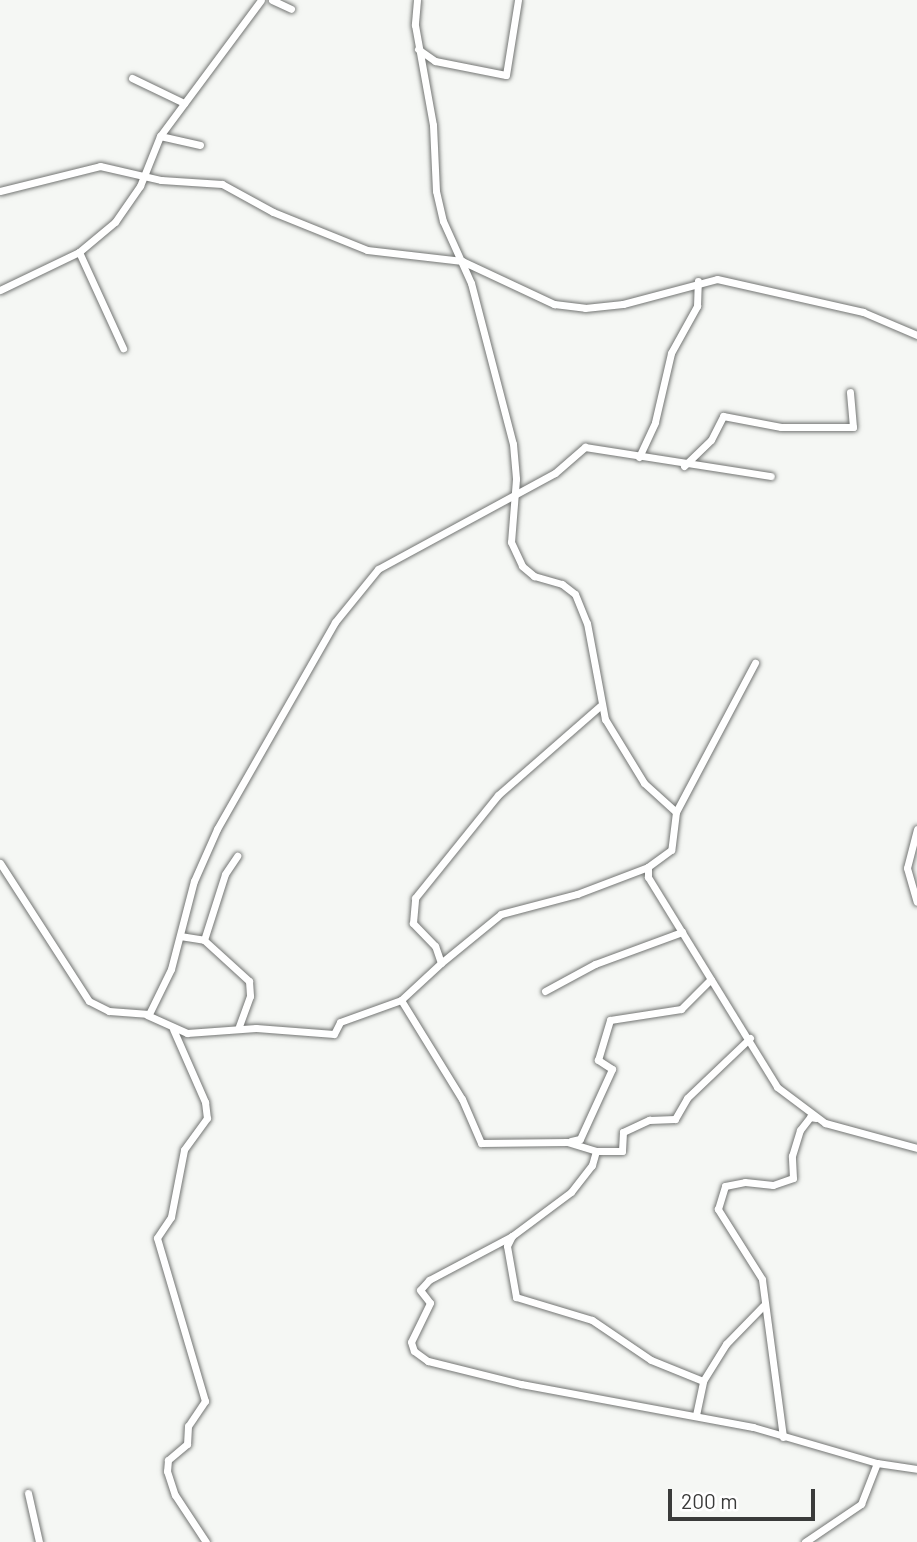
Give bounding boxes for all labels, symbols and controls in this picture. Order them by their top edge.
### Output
scale bar [672,1476,819,1520]
text: 200 m [681,1488,738,1513]

